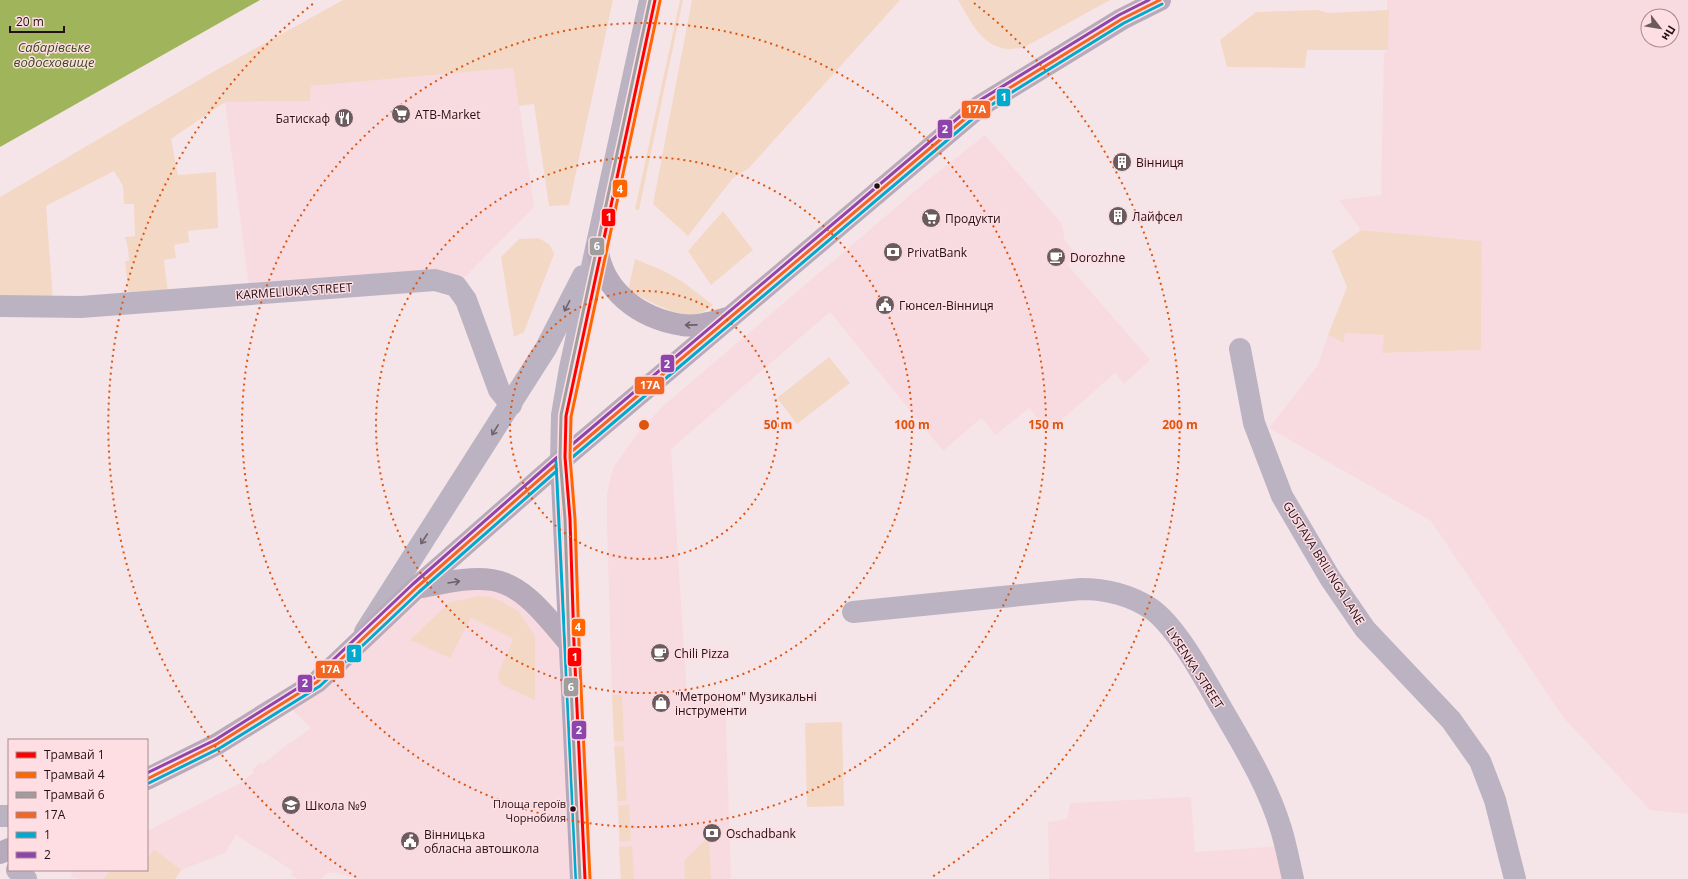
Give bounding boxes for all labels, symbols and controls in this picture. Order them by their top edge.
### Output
scale bar [10,8,64,34]
north arrow [1640,8,1680,48]
text: 20 m [16,13,44,30]
text: Пн [1659,23,1679,44]
water label: Сабарівське водосховище [14,38,95,71]
line badge: 1 [996,88,1011,107]
text: 1 [1001,89,1007,104]
line badge: 17А [961,100,991,119]
text: 17А [966,101,986,116]
supermarket icon: ATB-Market [390,103,412,125]
place label: ATB-Market [415,106,481,123]
restaurant icon: Батискаф [333,107,355,129]
place label: Батискаф [276,110,330,127]
line badge: 2 [937,119,953,139]
text: 2 [942,121,948,136]
building icon: Вінниця [1111,151,1133,173]
place label: Вінниця [1136,154,1184,171]
line badge: 4 [612,179,628,198]
text: 4 [617,181,624,196]
unlabelled marker [872,181,882,191]
building icon: Лайфсел [1107,205,1129,227]
supermarket icon: Продукти [920,207,942,229]
line badge: 1 [601,208,616,227]
place label: Лайфсел [1132,208,1183,225]
text: 1 [606,209,612,224]
place label: Продукти [945,210,1001,227]
line badge: 6 [589,237,605,256]
text: 6 [594,238,600,253]
bank icon: PrivatBank [882,241,904,263]
place label: PrivatBank [907,244,968,261]
cafe icon: Dorozhne [1045,246,1067,268]
place label: Dorozhne [1070,249,1125,266]
street label: KARMELIUKA STREET [235,278,353,304]
public building icon: Гюнсел-Вінниця [874,294,896,316]
place label: Гюнсел-Вінниця [899,297,994,314]
one-way arrow [563,300,571,312]
one-way arrow [685,321,698,328]
line badge: 2 [660,354,675,373]
text: 2 [664,356,670,371]
line badge: 17А [634,376,665,395]
text: 17А [640,377,660,392]
text: 50 m [764,416,792,433]
text: 100 m [894,416,930,433]
text: 150 m [1028,416,1064,433]
text: 200 m [1162,416,1198,433]
centre of rings [637,418,651,432]
one-way arrow [490,424,498,436]
street label: GUSTAVA BRILINGA LANE [1279,498,1369,628]
one-way arrow [420,533,428,544]
one-way arrow [447,578,460,586]
line badge: 4 [571,618,586,637]
text: 4 [575,619,582,634]
street label: LYSENKA STREET [1162,624,1228,712]
cafe icon: Chili Pizza [649,642,671,664]
line badge: 1 [346,644,362,663]
text: 1 [351,645,357,660]
place label: Chili Pizza [674,645,729,662]
line badge: 1 [567,647,582,667]
text: 1 [572,649,578,664]
line badge: 17А [315,660,345,679]
text: 17А [320,661,340,676]
line badge: 2 [297,674,313,693]
text: 2 [302,675,308,690]
line badge: 6 [563,677,579,697]
text: 6 [568,679,574,694]
place label: "Метроном" Музикальні інструменти [675,688,817,719]
shop icon: "Метроном" Музикальні інструменти [650,692,672,714]
line badge: 2 [571,720,587,740]
text: 2 [576,722,582,737]
legend [8,739,148,871]
text: Трамвай 1 [44,746,105,763]
text: Трамвай 4 [44,766,105,783]
text: Трамвай 6 [44,786,105,803]
school or university icon: Школа №9 [280,794,302,816]
place label: Площа героїв Чорнобиля [493,796,566,825]
place label: Школа №9 [305,797,367,814]
marker: Площа героїв Чорнобиля [568,804,578,814]
text: 17А [44,806,66,823]
bank icon: Oschadbank [701,822,723,844]
place label: Oschadbank [726,825,797,842]
text: 1 [44,826,51,843]
place label: Вінницька обласна автошкола [424,826,539,857]
public building icon: Вінницька обласна автошкола [399,830,421,852]
text: 2 [44,846,51,863]

